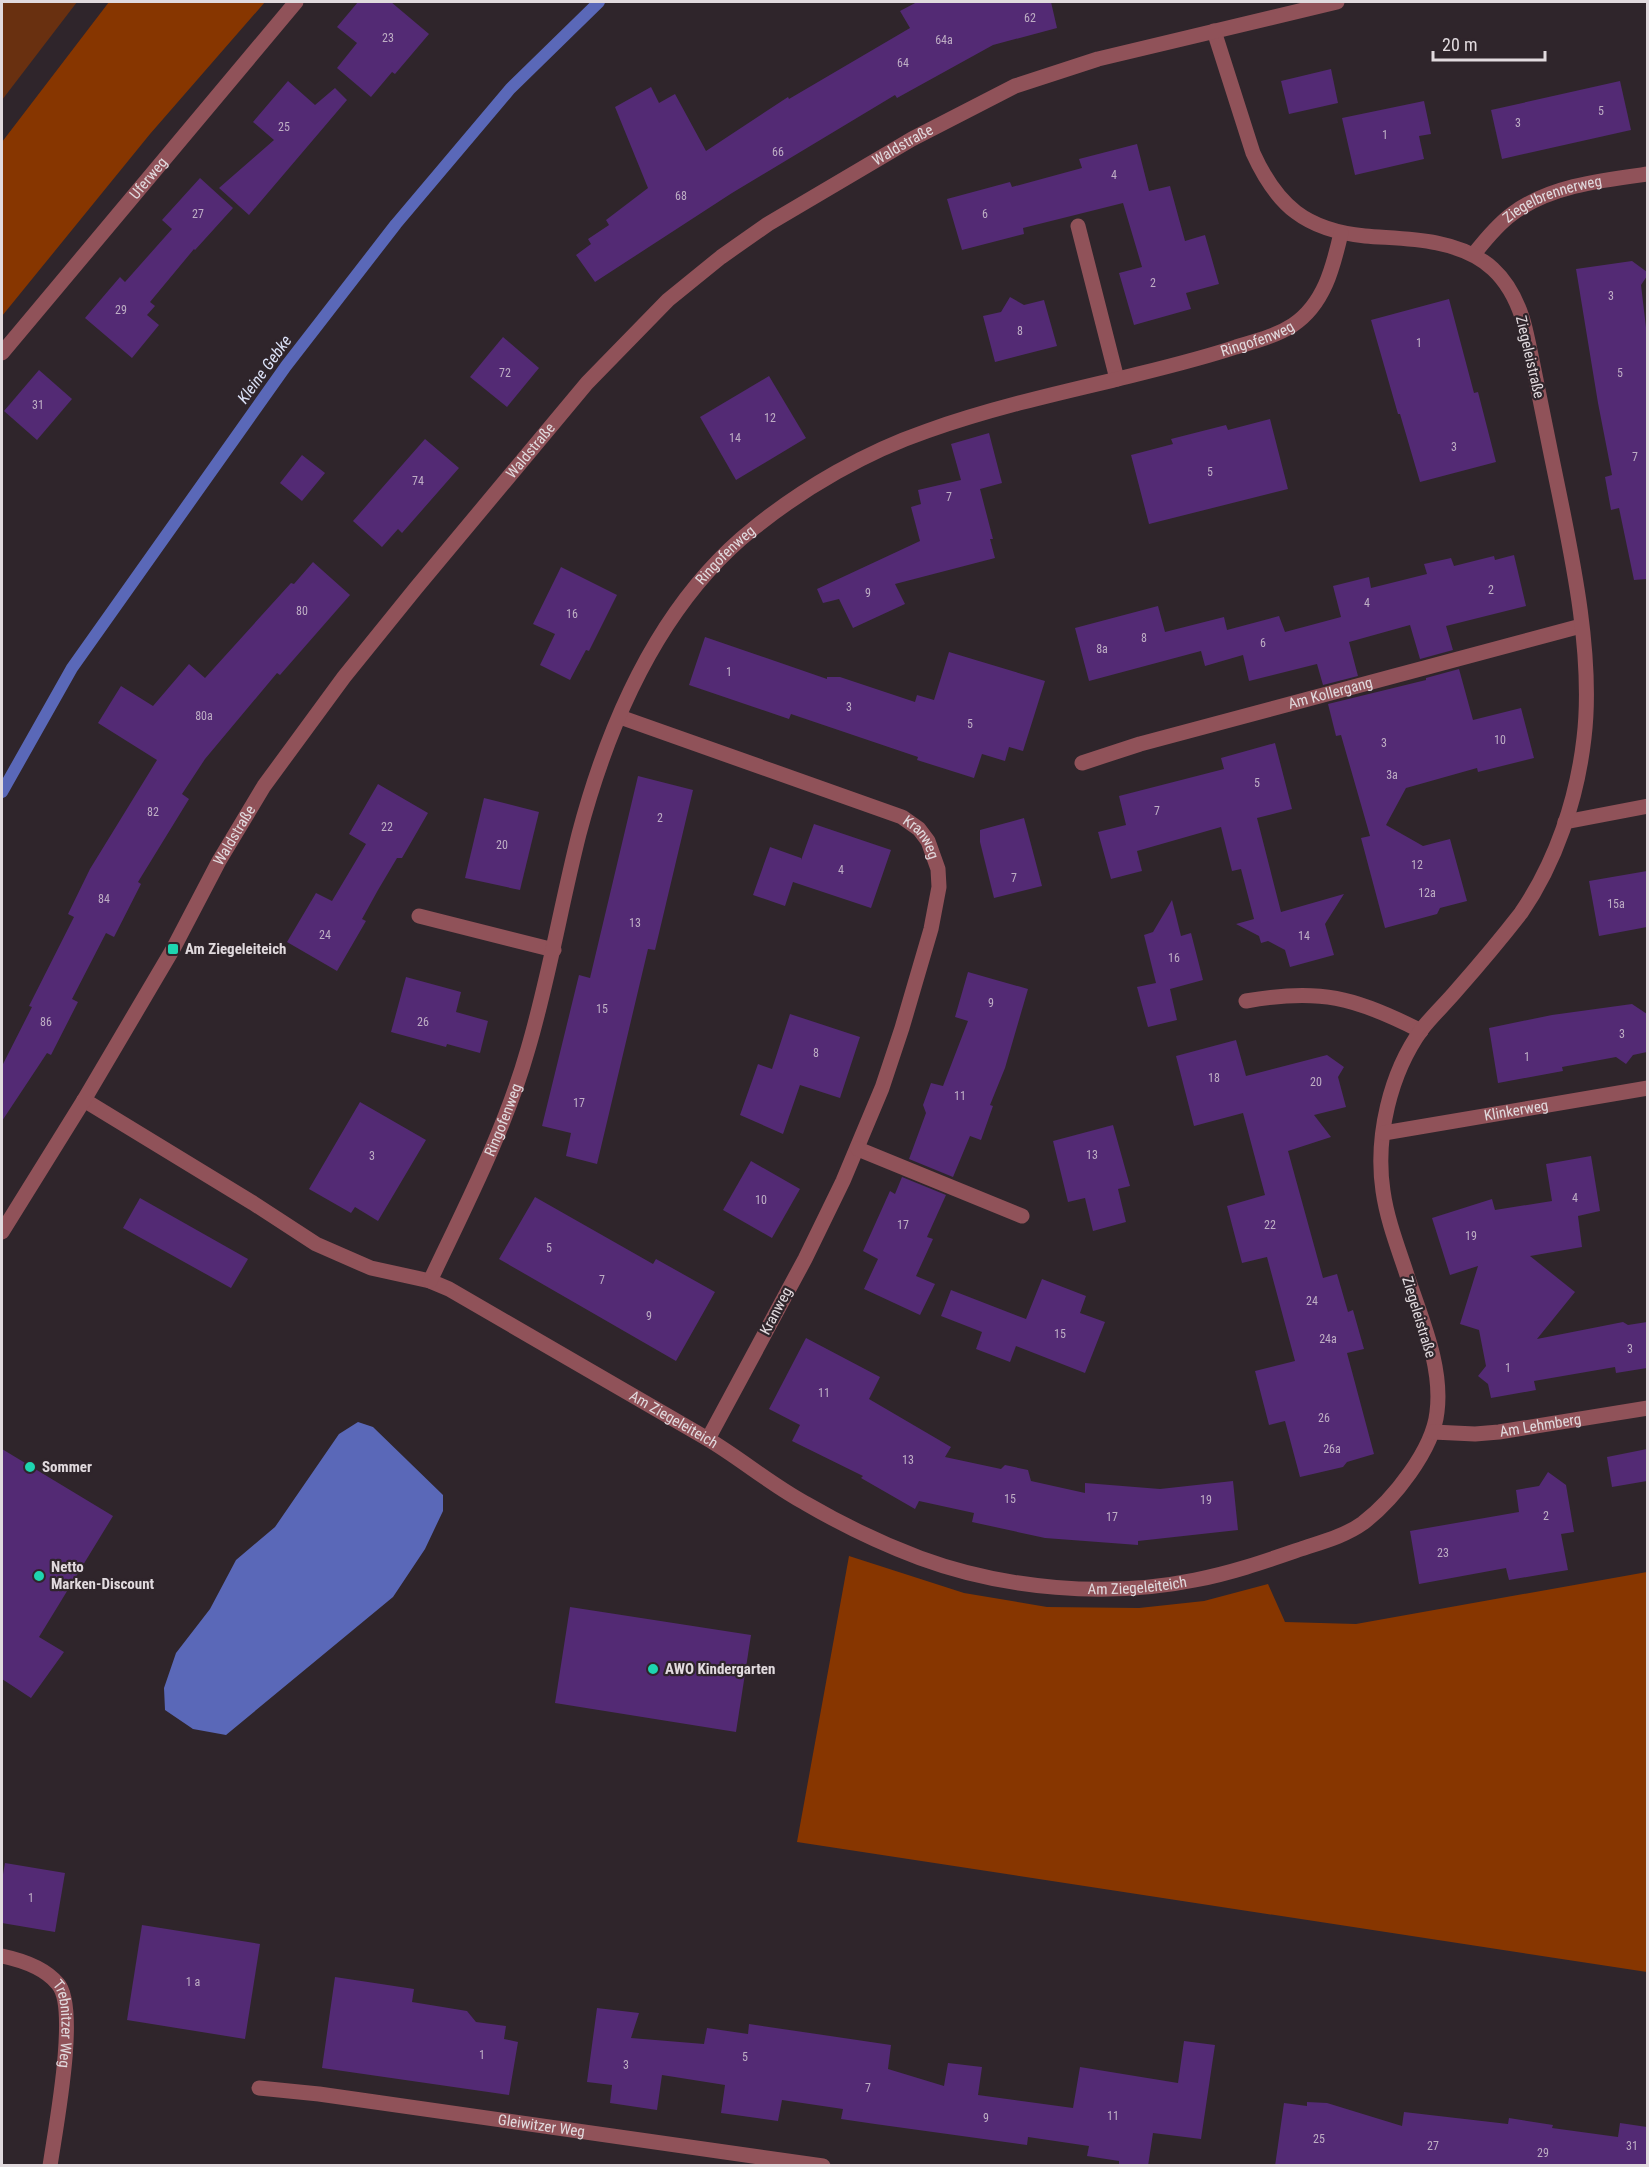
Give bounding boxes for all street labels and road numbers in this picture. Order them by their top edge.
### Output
street label: Waldstraße [869,121,936,169]
street label: Uferweg [126,154,171,203]
street label: Ziegelbrennerweg [1499,172,1603,227]
street label: Ziegeleistraße [1512,314,1548,400]
street label: Ringofenweg [1218,317,1297,360]
street label: Waldstraße [502,419,559,482]
street label: Ringofenweg [692,522,759,588]
street label: Am Kollergang [1286,673,1374,713]
street label: Waldstraße [210,802,259,869]
street label: Kranweg [899,812,943,861]
street label: Ringofenweg [481,1081,525,1159]
street label: Klinkerweg [1483,1096,1550,1125]
street label: Ziegeleistraße [1398,1274,1440,1360]
street label: Kranweg [756,1284,796,1338]
street label: Am Ziegeleiteich [626,1387,721,1452]
street label: Am Lehmberg [1498,1410,1582,1441]
street label: Am Ziegeleiteich [1087,1573,1188,1598]
street label: Trebnitzer Weg [49,1976,75,2069]
street label: Gleiwitzer Weg [497,2111,586,2141]

